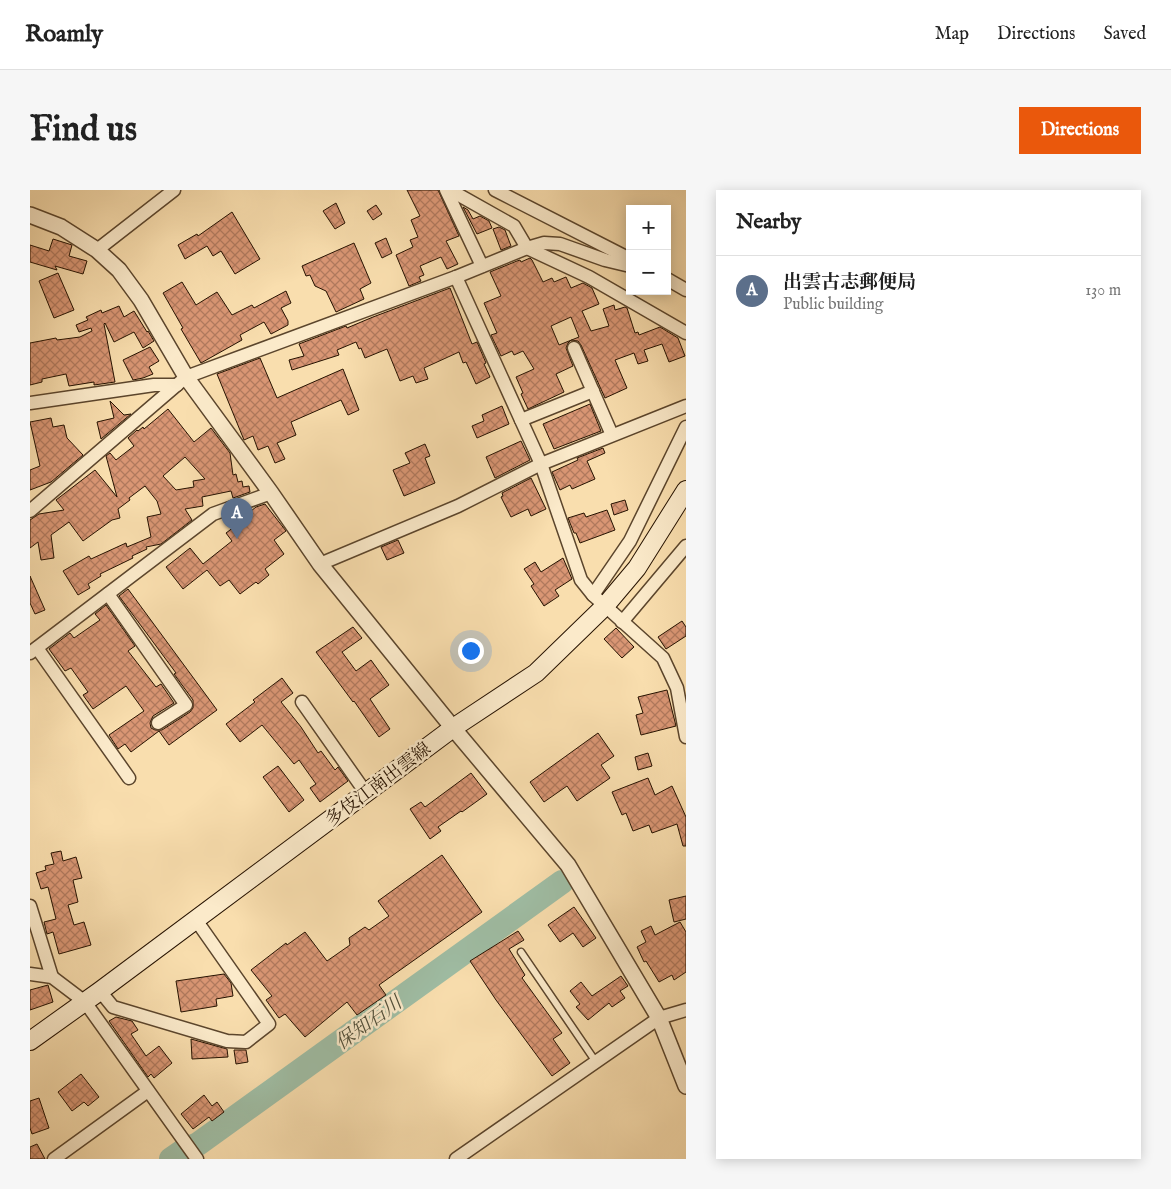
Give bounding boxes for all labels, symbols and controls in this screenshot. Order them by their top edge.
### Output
text: Roamly [25,19,103,50]
text: Map [935,23,969,46]
text: Directions [997,23,1075,46]
text: Saved [1103,23,1146,46]
button: Directions [1019,107,1141,154]
text: Find us [30,108,137,153]
map controls [626,205,671,295]
button: + [626,205,671,250]
text: Nearby [736,209,801,236]
button: − [626,250,671,295]
text: 出雲古志郵便局 [783,271,916,295]
text: A [747,281,757,301]
text: 130 m [1085,281,1121,301]
text: Public building [783,295,883,315]
pin: A [221,498,253,539]
your location [458,638,484,664]
street label: 多伎江南出雲線 [322,738,436,832]
water label: 保知石川 [331,990,409,1056]

